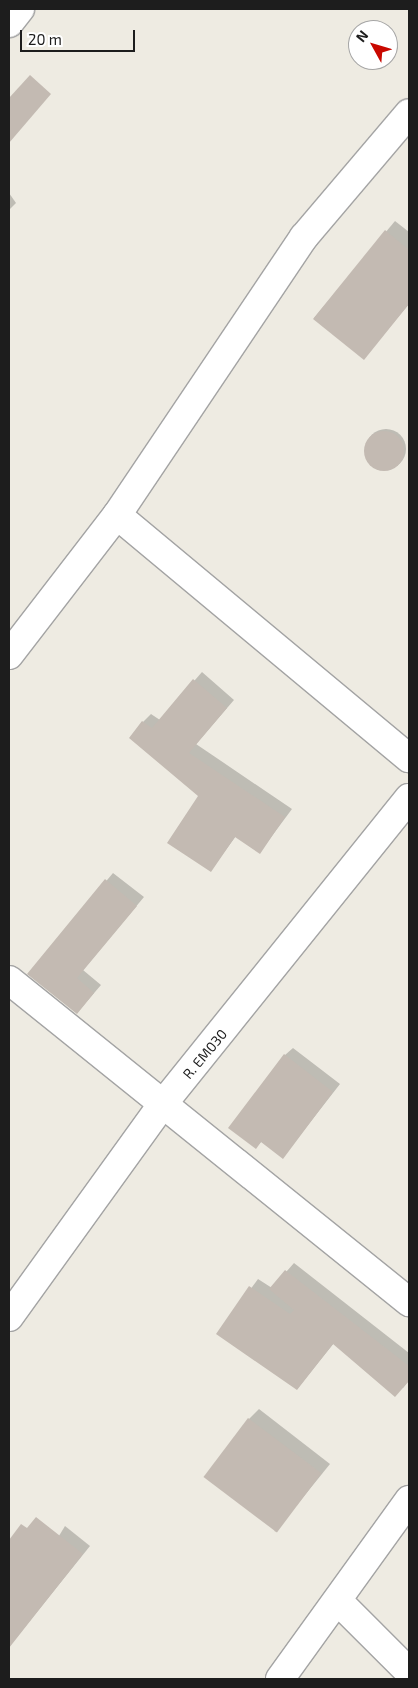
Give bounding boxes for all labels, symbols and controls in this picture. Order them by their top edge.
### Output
scale bar [22,20,138,52]
north arrow [348,20,398,70]
text: N [352,27,372,45]
text: 20 m [28,30,62,48]
street label: R. EM030 [179,1026,231,1082]

